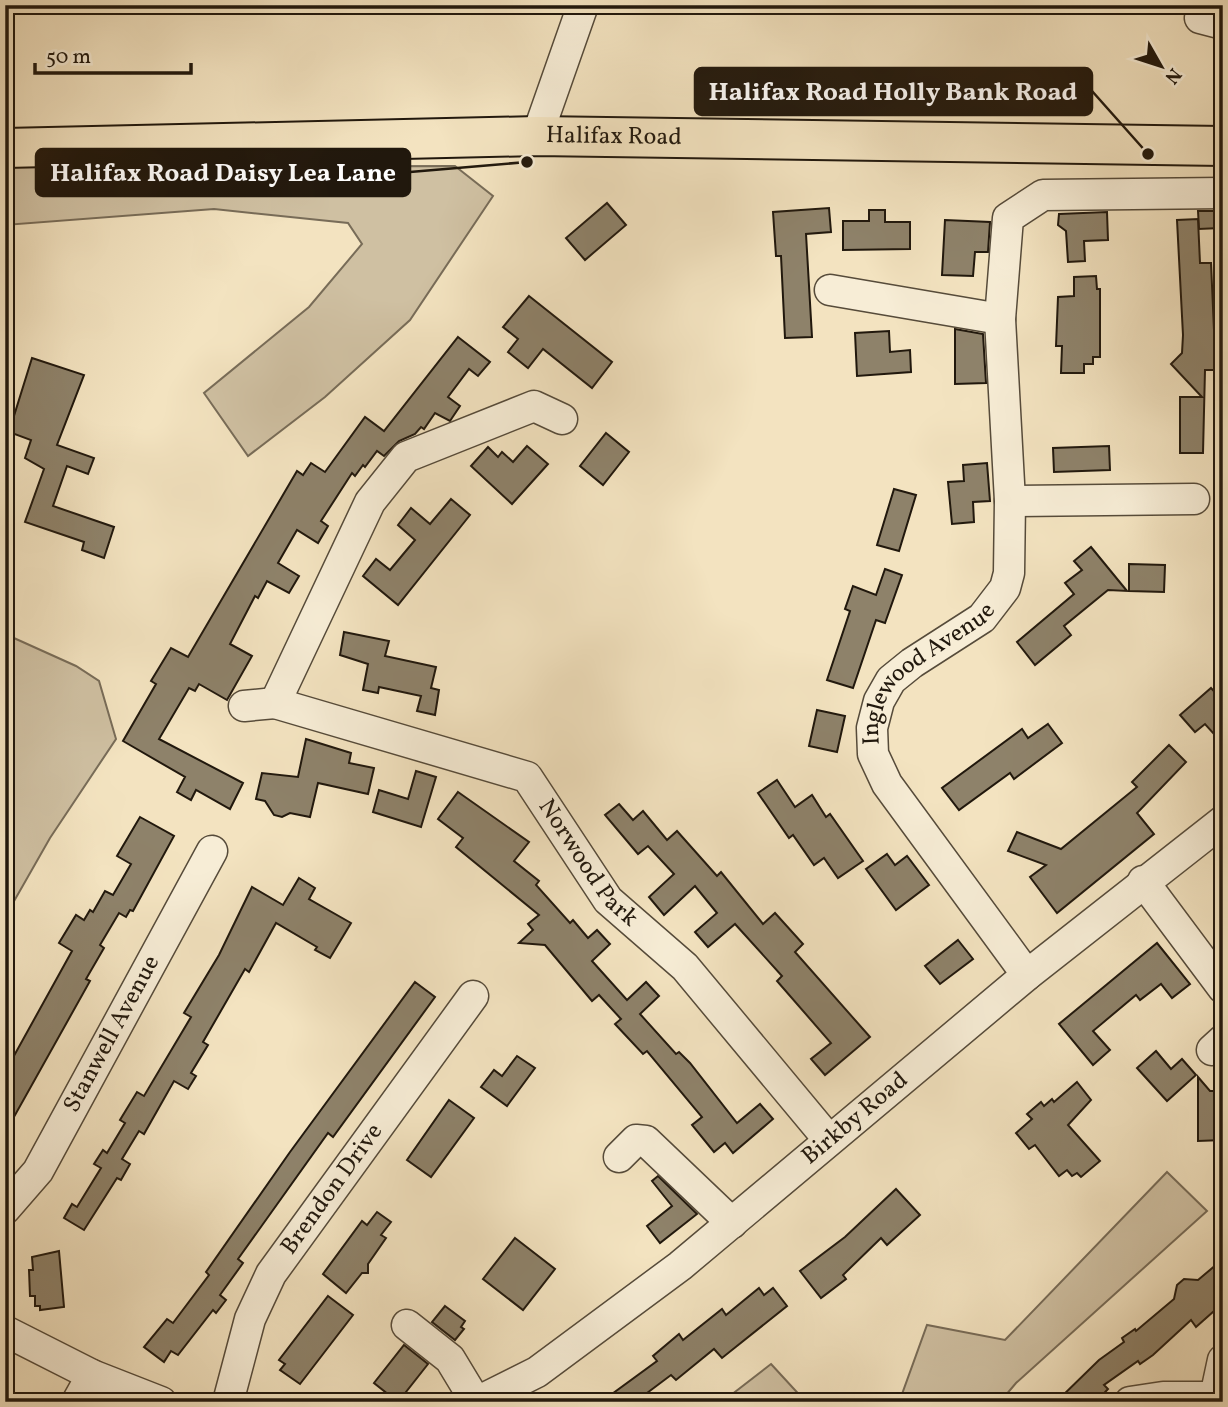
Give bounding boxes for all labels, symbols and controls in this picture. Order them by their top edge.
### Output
scale bar [35,32,191,76]
north arrow [1126,32,1196,102]
text: 50 m [46,43,91,72]
text: N [1158,62,1187,89]
callout: Halifax Road Holly Bank Road [695,68,1092,115]
text: Halifax Road Holly Bank Road [709,75,1078,111]
street label: Halifax Road [546,119,682,155]
callout: Halifax Road Daisy Lea Lane [36,149,410,196]
text: Halifax Road Daisy Lea Lane [50,156,396,192]
street label: Inglewood Avenue [855,596,1005,746]
street label: Norwood Park [529,793,645,935]
street label: Stanwell Avenue [56,949,169,1119]
street label: Birkby Road [795,1064,916,1174]
street label: Brendon Drive [273,1117,392,1262]

